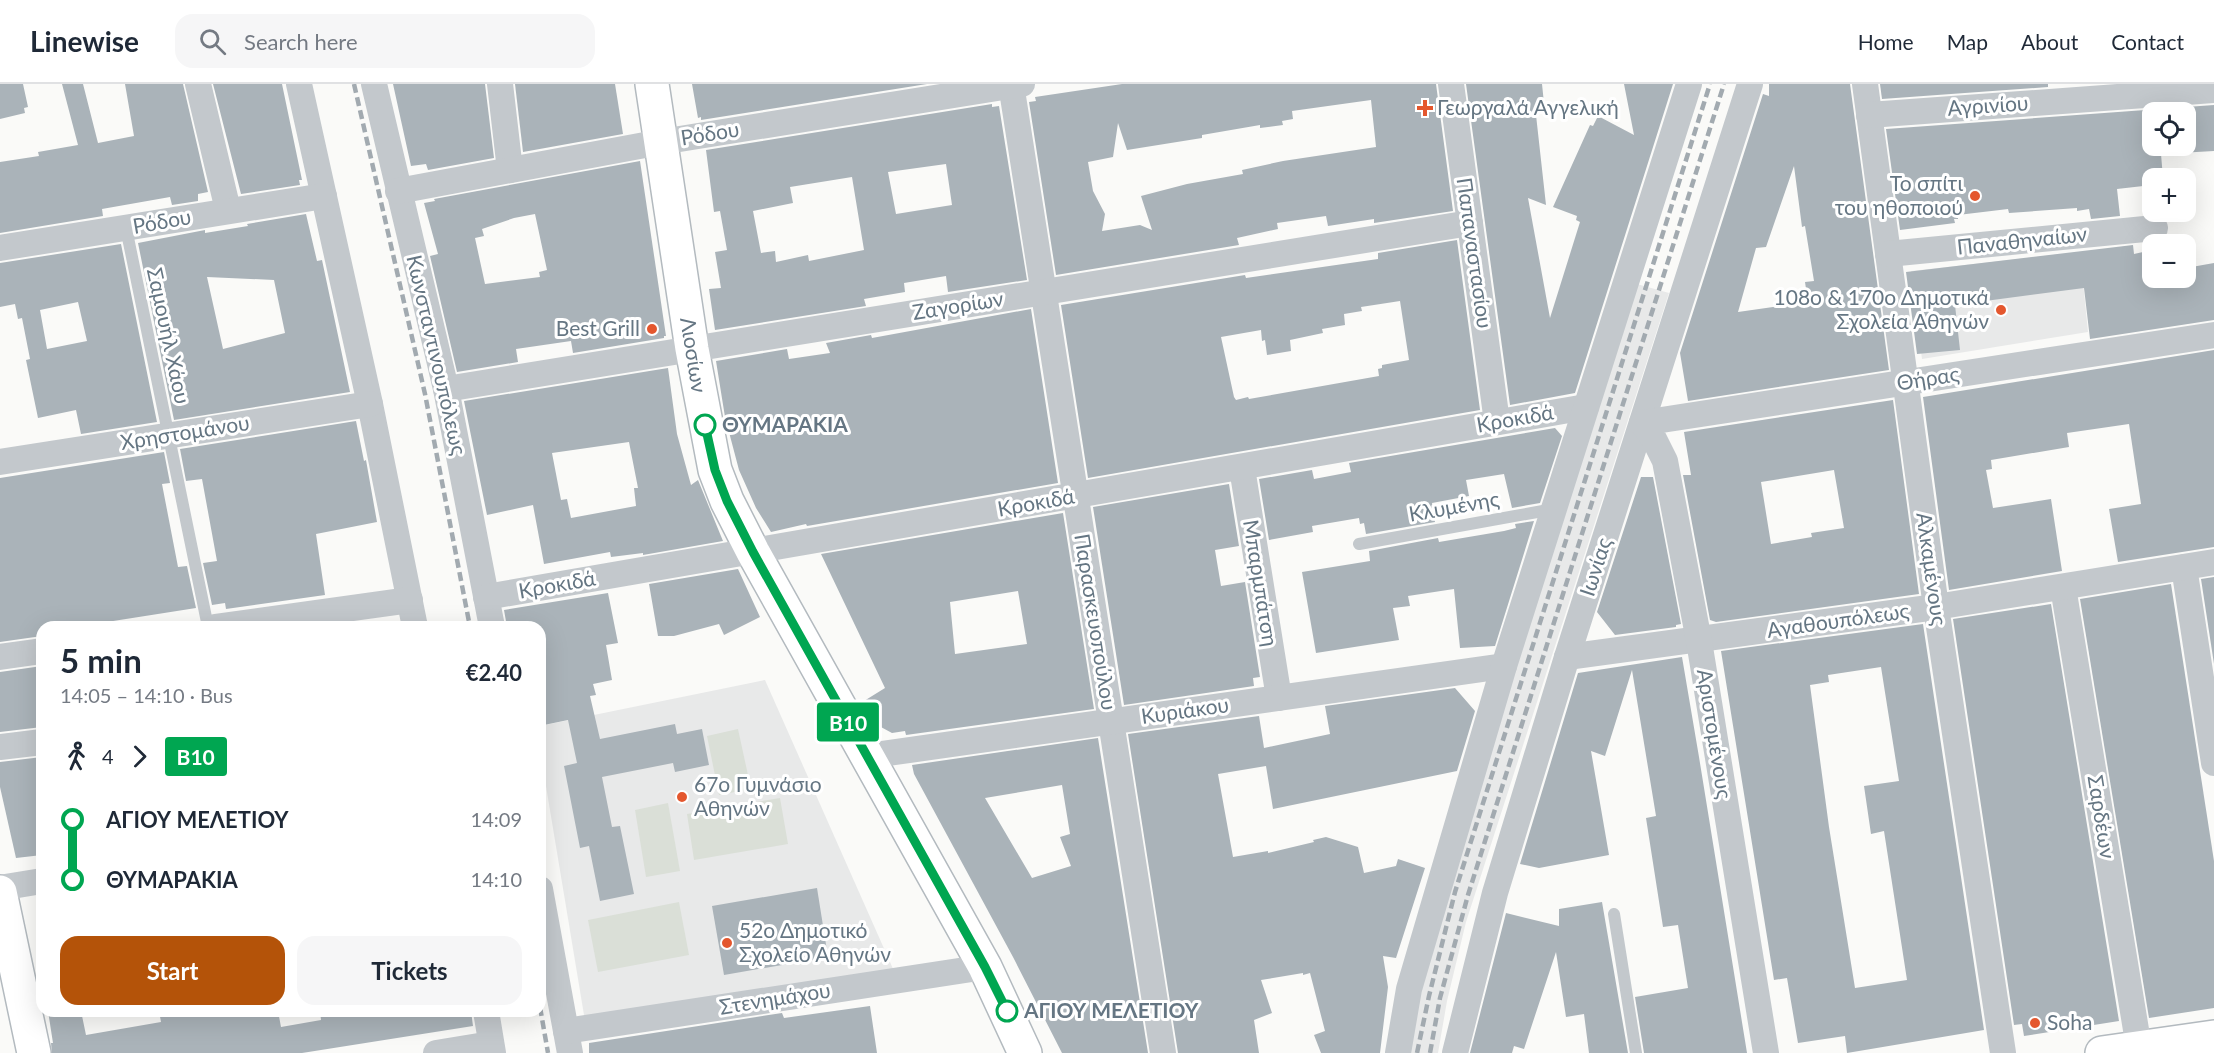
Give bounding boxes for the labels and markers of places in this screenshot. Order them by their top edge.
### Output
place label: Γεωργαλά Αγγελική [1437,94,1619,119]
marker: Γεωργαλά Αγγελική [1418,101,1432,115]
place label: Το σπίτι του ηθοποιού [1835,170,1963,219]
marker: Το σπίτι του ηθοποιού [1968,189,1982,203]
place label: 108ο & 170ο Δημοτικά Σχολεία Αθηνών [1774,284,1990,333]
marker: 108ο & 170ο Δημοτικά Σχολεία Αθηνών [1994,303,2008,317]
place label: Best Grill [556,315,640,340]
marker: Best Grill [645,322,659,336]
place label: ΘΥΜΑΡΑΚΙΑ [722,411,848,436]
marker: ΘΥΜΑΡΑΚΙΑ [694,414,716,436]
place label: 67ο Γυμνάσιο Αθηνών [694,771,822,820]
marker: 67ο Γυμνάσιο Αθηνών [675,790,689,804]
place label: 52ο Δημοτικό Σχολείο Αθηνών [739,917,891,966]
marker: 52ο Δημοτικό Σχολείο Αθηνών [720,936,734,950]
place label: ΑΓΙΟΥ ΜΕΛΕΤΙΟΥ [1023,997,1199,1022]
marker: ΑΓΙΟΥ ΜΕΛΕΤΙΟΥ [996,1000,1018,1022]
place label: Soha [2047,1009,2092,1034]
marker: Soha [2028,1016,2042,1030]

